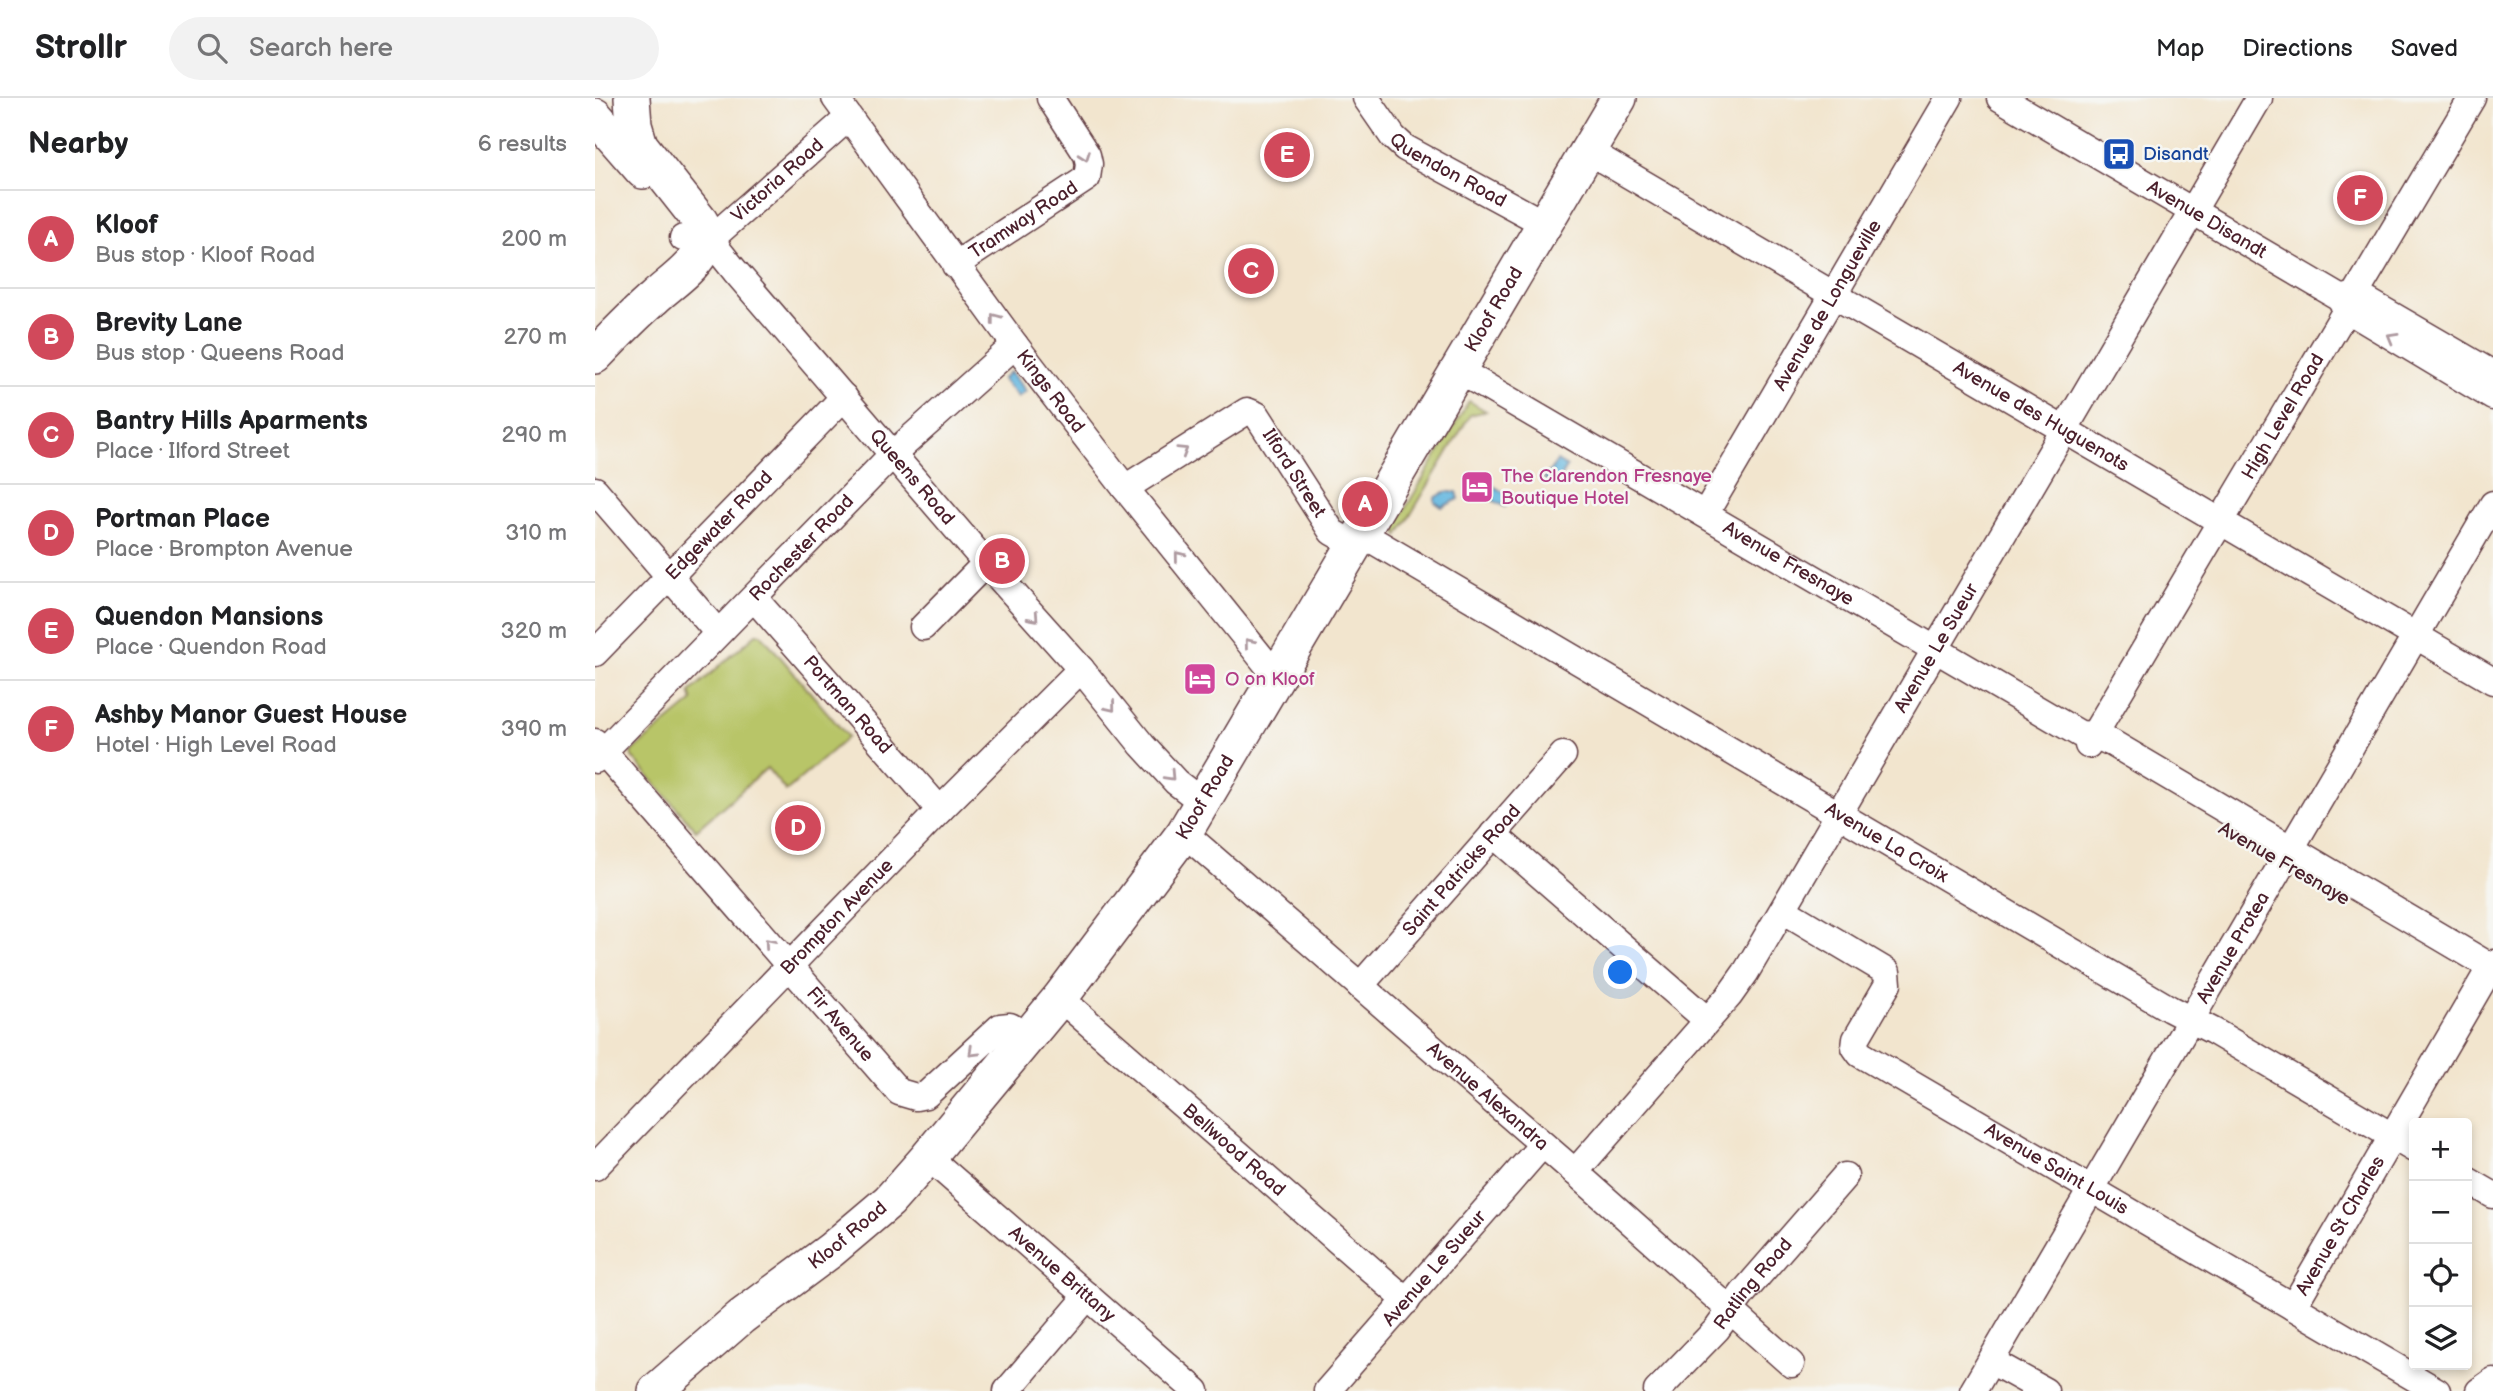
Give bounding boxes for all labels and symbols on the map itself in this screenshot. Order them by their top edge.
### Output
street label: Quendon Road [1385,128,1510,212]
pin: E [1264,129,1310,181]
street label: Victoria Road [726,133,828,227]
bus stop icon: Disandt [2100,135,2138,173]
place label: Disandt [2143,143,2209,166]
one-way arrow [1077,149,1091,162]
pin: F [2337,172,2383,224]
street label: Avenue Disandt [2143,175,2271,264]
street label: Tramway Road [965,176,1082,264]
street label: Avenue de Longueville [1768,216,1886,395]
pin: C [1228,245,1274,297]
street label: Kloof Road [1460,263,1528,356]
one-way arrow [990,313,1003,326]
one-way arrow [2387,332,2400,345]
street label: Kings Road [1011,345,1090,437]
street label: High Level Road [2237,350,2329,483]
street label: Avenue des Huguenots [1949,356,2133,477]
street label: Queens Road [864,424,960,530]
street label: Ilford Street [1257,425,1331,522]
one-way arrow [1175,447,1188,460]
place label: The Clarendon Fresnaye Boutique Hotel [1501,465,1712,510]
street label: Edgewater Road [661,466,777,585]
hotel icon: The Clarendon Fresnaye Boutique Hotel [1458,468,1496,506]
pin: A [1342,478,1388,530]
street label: Rochester Road [744,490,859,606]
street label: Avenue Fresnaye [1719,516,1858,611]
pin: B [979,535,1025,587]
one-way arrow [1175,551,1188,563]
street label: Avenue Le Sueur [1889,578,1984,717]
one-way arrow [1026,608,1038,621]
one-way arrow [1245,639,1258,651]
street label: Portman Road [798,651,897,759]
hotel icon: O on Kloof [1181,660,1219,698]
place label: O on Kloof [1225,668,1315,691]
one-way arrow [1103,700,1116,712]
street label: Kloof Road [1171,751,1239,844]
one-way arrow [1162,768,1175,781]
street label: Avenue La Croix [1821,797,1953,888]
street label: Saint Patricks Road [1398,800,1526,941]
pin: D [775,802,821,854]
street label: Avenue Fresnaye [2214,817,2354,911]
street label: Brompton Avenue [776,854,898,980]
street label: Avenue Protea [2191,888,2275,1007]
one-way arrow [765,938,777,951]
your location [1603,955,1637,989]
street label: Fir Avenue [802,982,879,1066]
street label: Avenue Alexandra [1422,1037,1553,1155]
one-way arrow [968,1043,981,1056]
street label: Bellwood Road [1178,1099,1290,1201]
street label: Avenue Saint Louis [1981,1118,2132,1220]
street label: Avenue St Charles [2291,1152,2390,1300]
street label: Kloof Road [804,1196,892,1274]
street label: Avenue Le Sueur [1378,1205,1492,1331]
street label: Avenue Brittany [1004,1221,1121,1327]
street label: Ratling Road [1709,1233,1797,1334]

